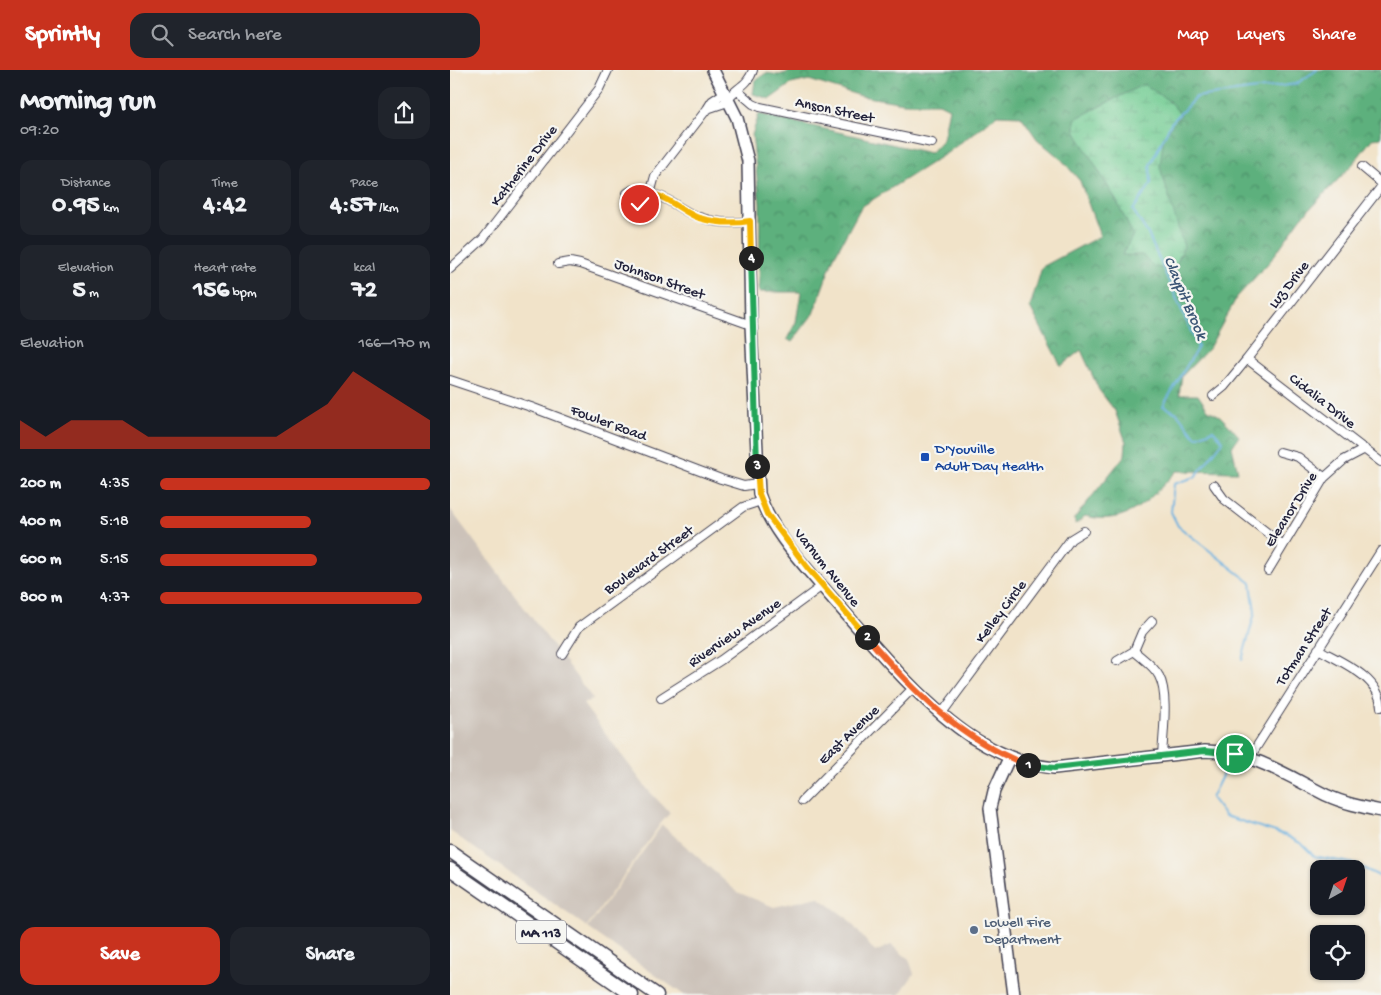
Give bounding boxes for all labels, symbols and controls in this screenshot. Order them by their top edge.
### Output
search box [130,13,480,58]
text: Sprintly [25,21,100,50]
icon: search [148,21,176,49]
text: Search here [188,24,282,47]
text: Map [1177,25,1209,46]
text: Layers [1237,25,1284,46]
text: Share [1312,25,1356,46]
text: Morning run [20,86,155,119]
button: share [378,87,430,139]
street label: Anson Street [794,94,877,128]
text: 09:20 [20,122,59,141]
street label: Katherine Drive [487,122,562,210]
text: Distance [61,175,110,192]
text: Time [212,175,238,192]
text: Pace [351,175,378,192]
pin [619,183,661,225]
icon: check [626,190,654,218]
text: 0.95 [52,192,100,221]
text: 4:42 [203,192,247,221]
text: 4:57 [330,192,376,221]
text: km [100,200,119,217]
text: /km [376,200,399,217]
pin: 4 [738,246,764,270]
text: 4 [748,250,755,267]
water label: Claypit Brook [1158,254,1210,344]
street label: Johnson Street [612,255,709,305]
street label: Luz Drive [1265,258,1314,313]
text: Elevation [58,260,113,277]
text: Heart rate [194,260,256,277]
text: kcal [353,260,375,277]
text: 5 [72,277,86,306]
text: 156 [193,277,229,306]
text: 72 [352,277,377,306]
text: m [86,285,99,302]
text: bpm [229,285,257,302]
text: Elevation [20,335,84,354]
text: 166–170 m [359,335,430,354]
street label: Cidalia Drive [1285,370,1359,433]
street label: Fowler Road [567,401,650,446]
place label: D'Youville Adult Day Health [934,441,1044,476]
marker: D'Youville Adult Day Health [919,451,931,463]
pin: 3 [744,454,770,478]
text: 3 [754,458,761,475]
street label: Eleanor Drive [1261,469,1322,551]
text: 200 m [20,475,61,494]
text: 4:35 [100,475,129,494]
text: 400 m [20,513,61,532]
text: 5:18 [100,513,129,532]
street label: Boulevard Street [600,521,699,600]
street label: Varnum Avenue [789,525,864,611]
text: 600 m [20,551,61,570]
text: 5:15 [100,551,128,570]
street label: Kelley Circle [972,577,1031,647]
text: 800 m [20,589,62,608]
text: 4:37 [100,589,129,608]
street label: Riverview Avenue [685,595,785,672]
street label: Totman Street [1272,603,1338,690]
pin: 2 [854,624,880,650]
text: 2 [864,629,871,646]
street label: East Avenue [815,702,884,769]
pin [1214,733,1256,775]
icon: arrive [1221,740,1249,768]
pin: 1 [1016,752,1040,778]
text: 1 [1026,757,1031,774]
north arrow [1310,860,1365,915]
map controls [1310,860,1365,980]
place label: Lowell Fire Department [983,914,1062,949]
road number: MA 113 [516,920,566,944]
marker: Lowell Fire Department [968,924,980,936]
button: locate [1310,925,1365,980]
button: Save [20,927,220,985]
button: Share [230,927,430,985]

